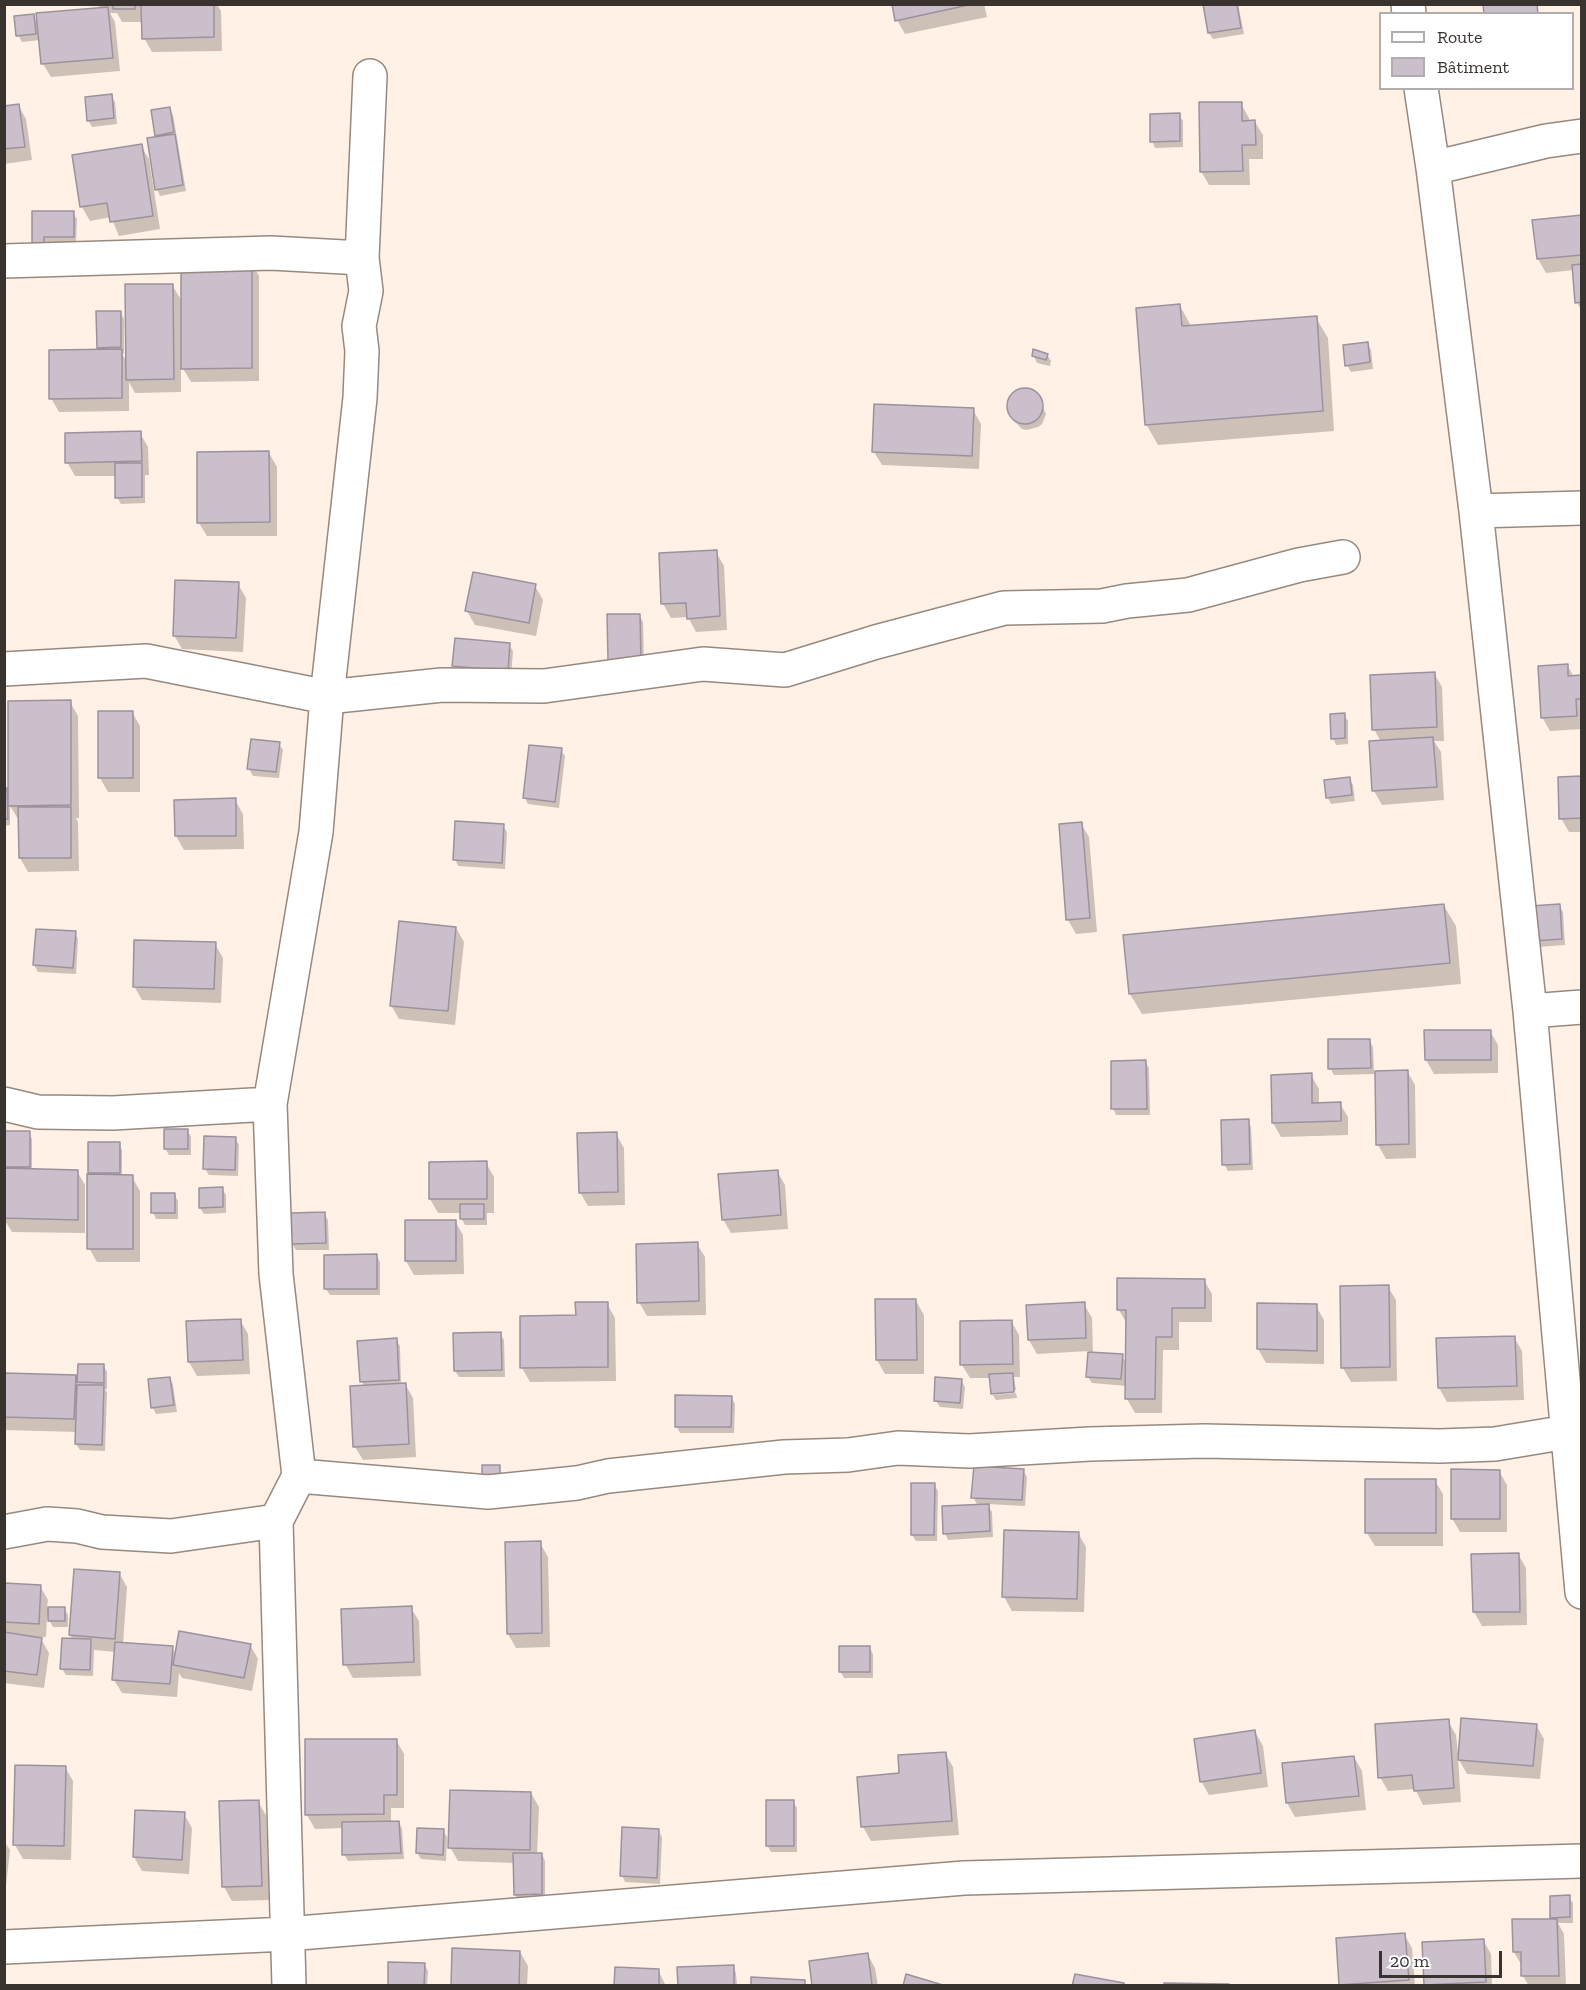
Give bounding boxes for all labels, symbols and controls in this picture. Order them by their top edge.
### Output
legend [1379,12,1574,90]
text: Route [1437,26,1482,48]
text: Bâtiment [1437,56,1509,78]
scale bar [1382,1939,1505,1977]
text: 20 m [1390,1950,1429,1972]

